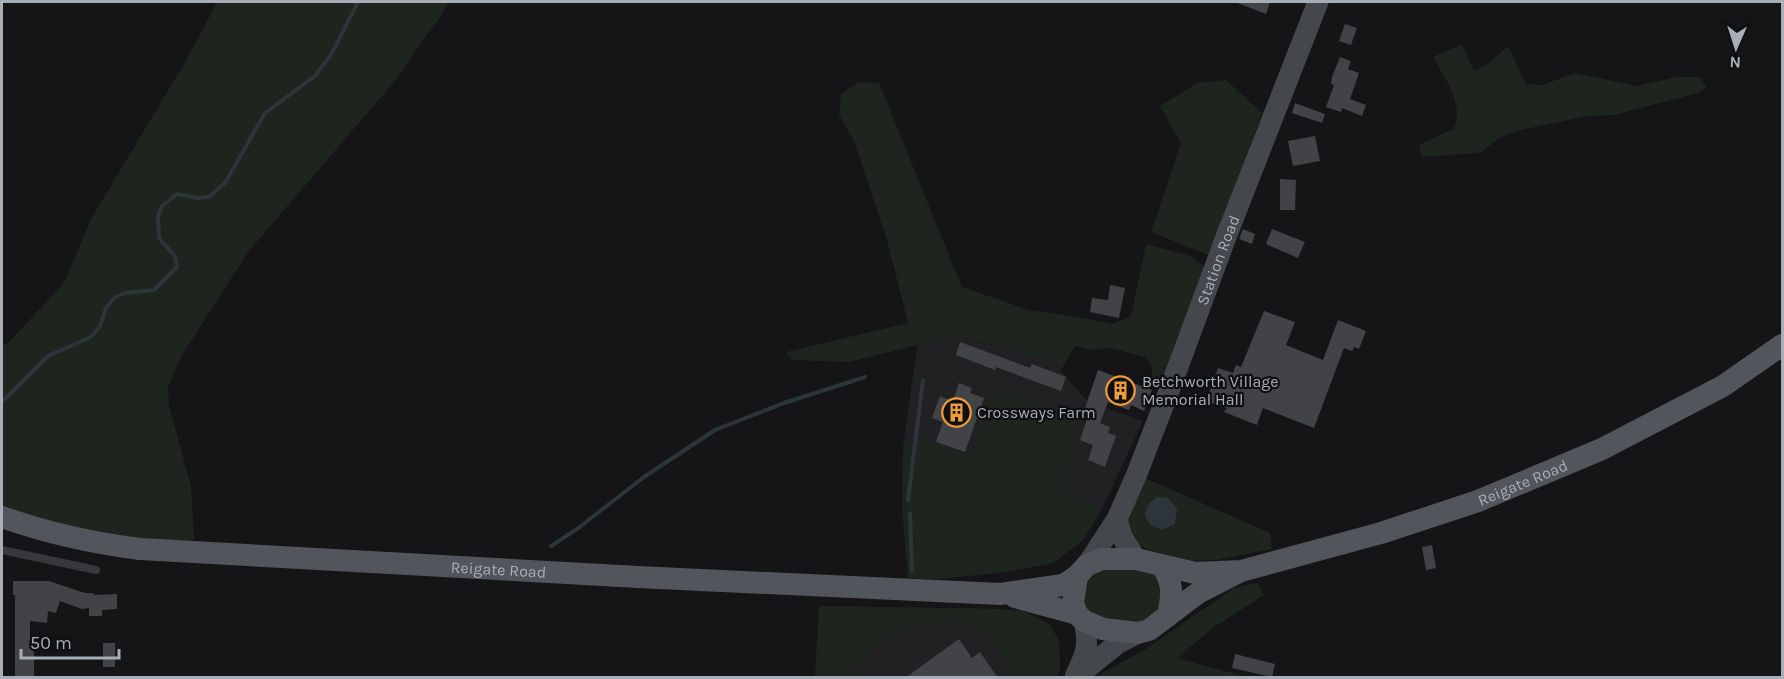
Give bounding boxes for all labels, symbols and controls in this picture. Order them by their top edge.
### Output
north arrow [1706,18,1766,78]
text: N [1729,53,1741,72]
street label: Station Road [1192,212,1243,307]
place label: Betchworth Village Memorial Hall [1142,372,1278,409]
building icon: Betchworth Village Memorial Hall [1105,374,1137,406]
building icon: Crossways Farm [940,396,972,428]
place label: Crossways Farm [977,403,1096,422]
street label: Reigate Road [1475,455,1570,510]
street label: Reigate Road [450,557,547,581]
scale bar [21,622,118,660]
text: 50 m [30,632,72,654]

